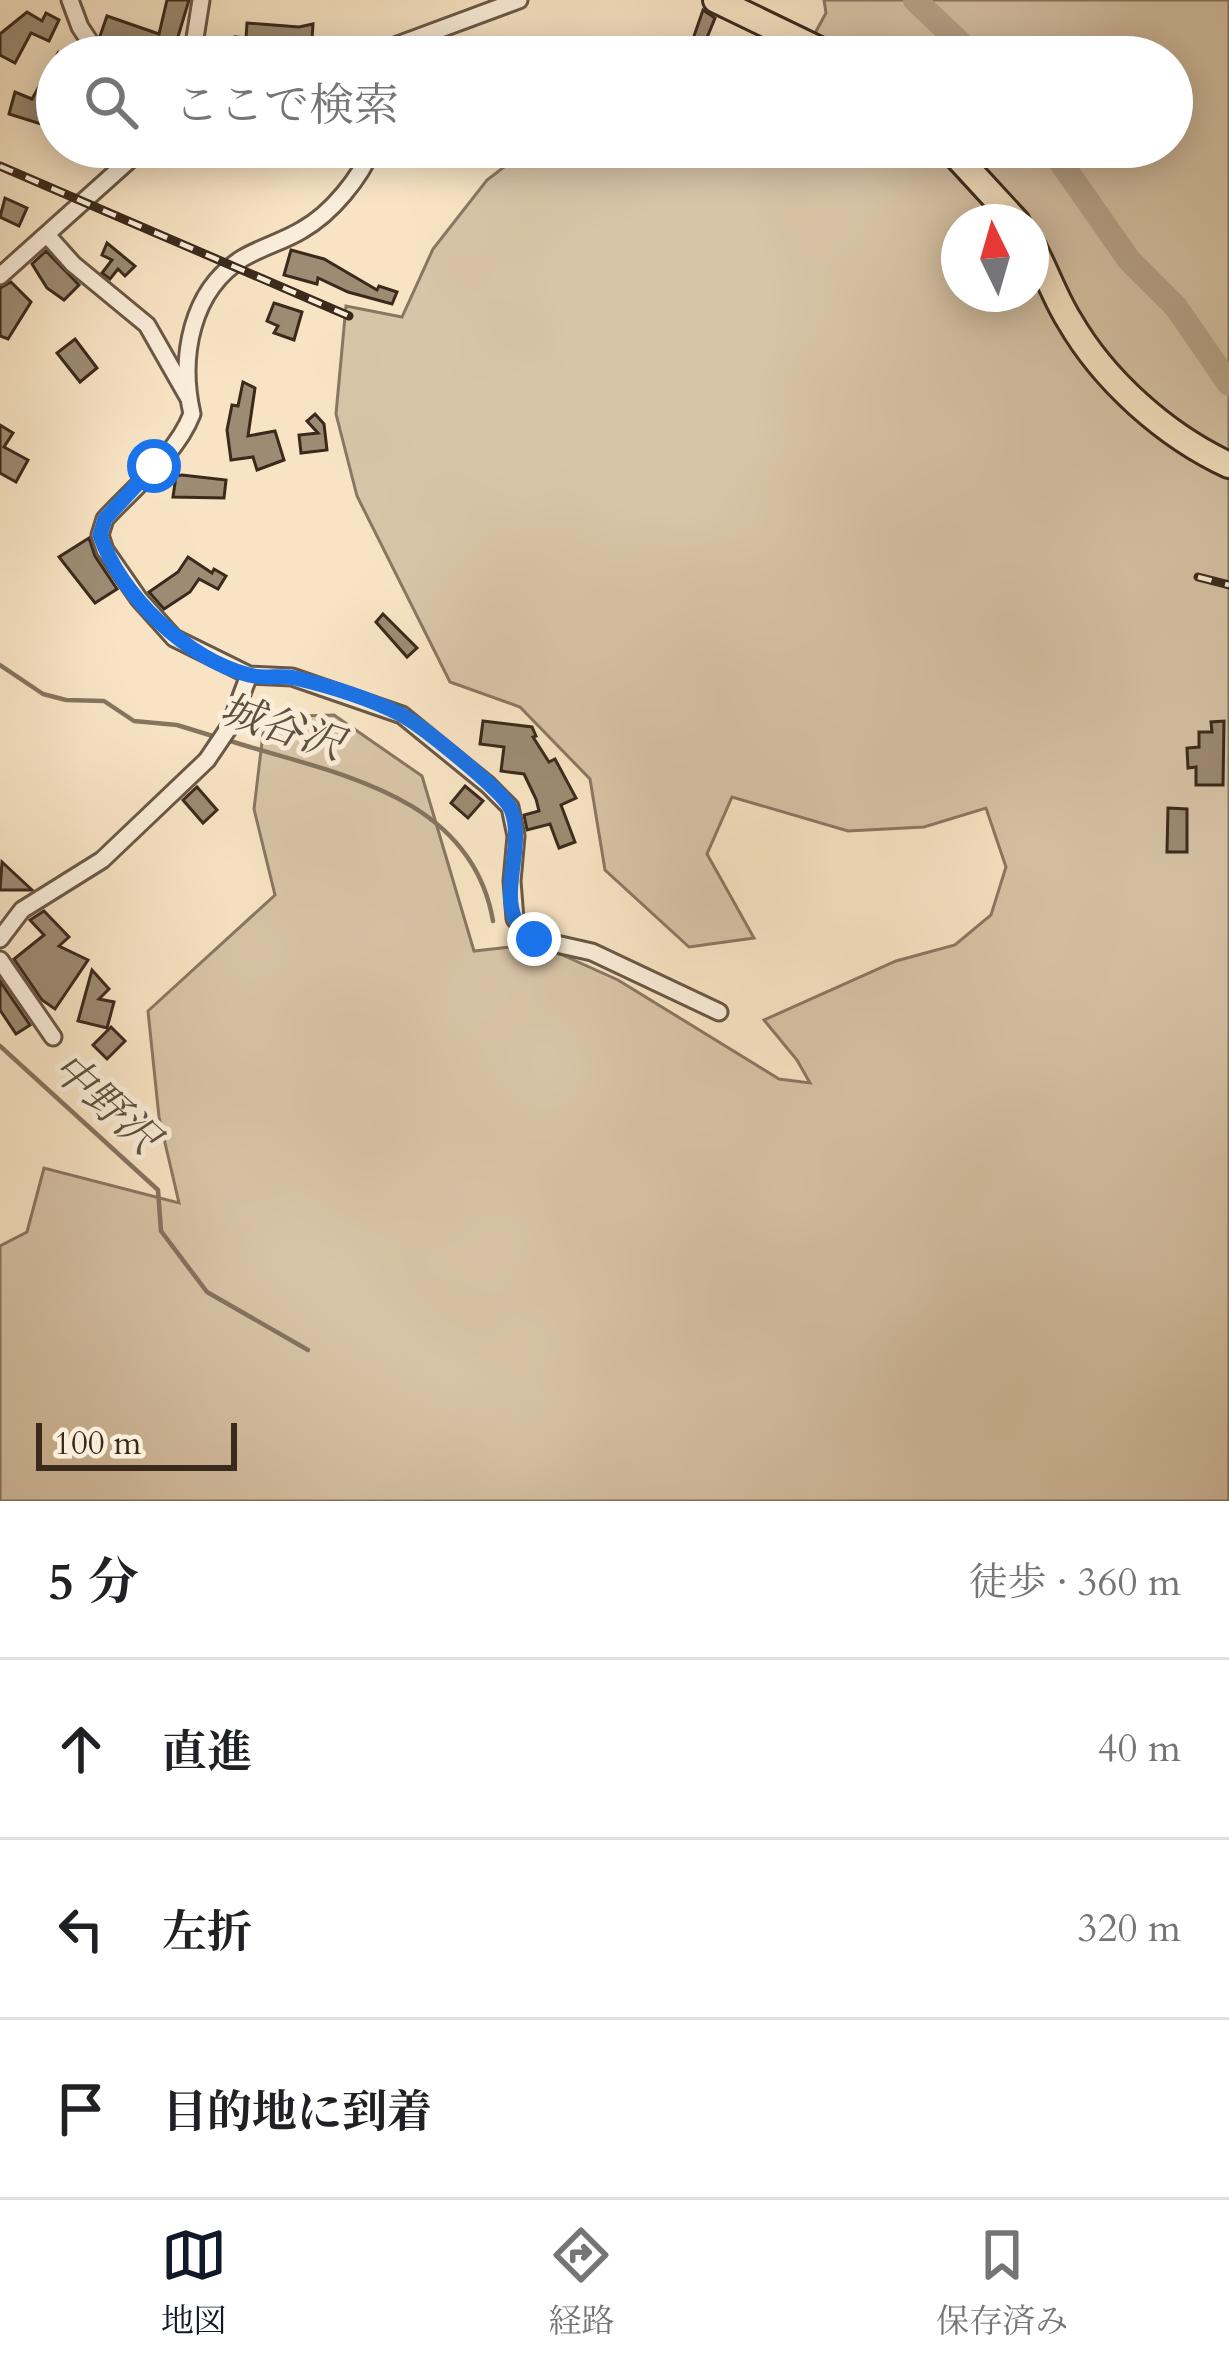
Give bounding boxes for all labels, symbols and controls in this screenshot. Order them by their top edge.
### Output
search box [36,36,1193,168]
icon: search [78,69,144,135]
text: ここで検索 [174,75,399,136]
north arrow [941,204,1049,312]
route start [127,439,181,493]
water label: 城谷沢 [213,681,355,776]
route end [507,912,561,966]
water label: 中野沢 [39,1040,175,1170]
scale bar [36,1417,237,1470]
text: 100 m [54,1421,141,1466]
text: 5 分 [48,1548,139,1618]
text: 徒歩 · 360 m [969,1556,1181,1609]
icon: ahead [48,1716,114,1782]
text: 直進 [162,1722,252,1783]
text: 40 m [1098,1722,1181,1775]
icon: left [48,1896,114,1962]
text: 左折 [162,1902,252,1963]
text: 320 m [1078,1902,1181,1955]
icon: arrive [48,2076,114,2142]
text: 目的地に到着 [162,2082,432,2143]
tab: 地図 [161,2222,227,2344]
tab: 経路 [548,2222,614,2344]
tab: 保存済み [936,2222,1068,2344]

